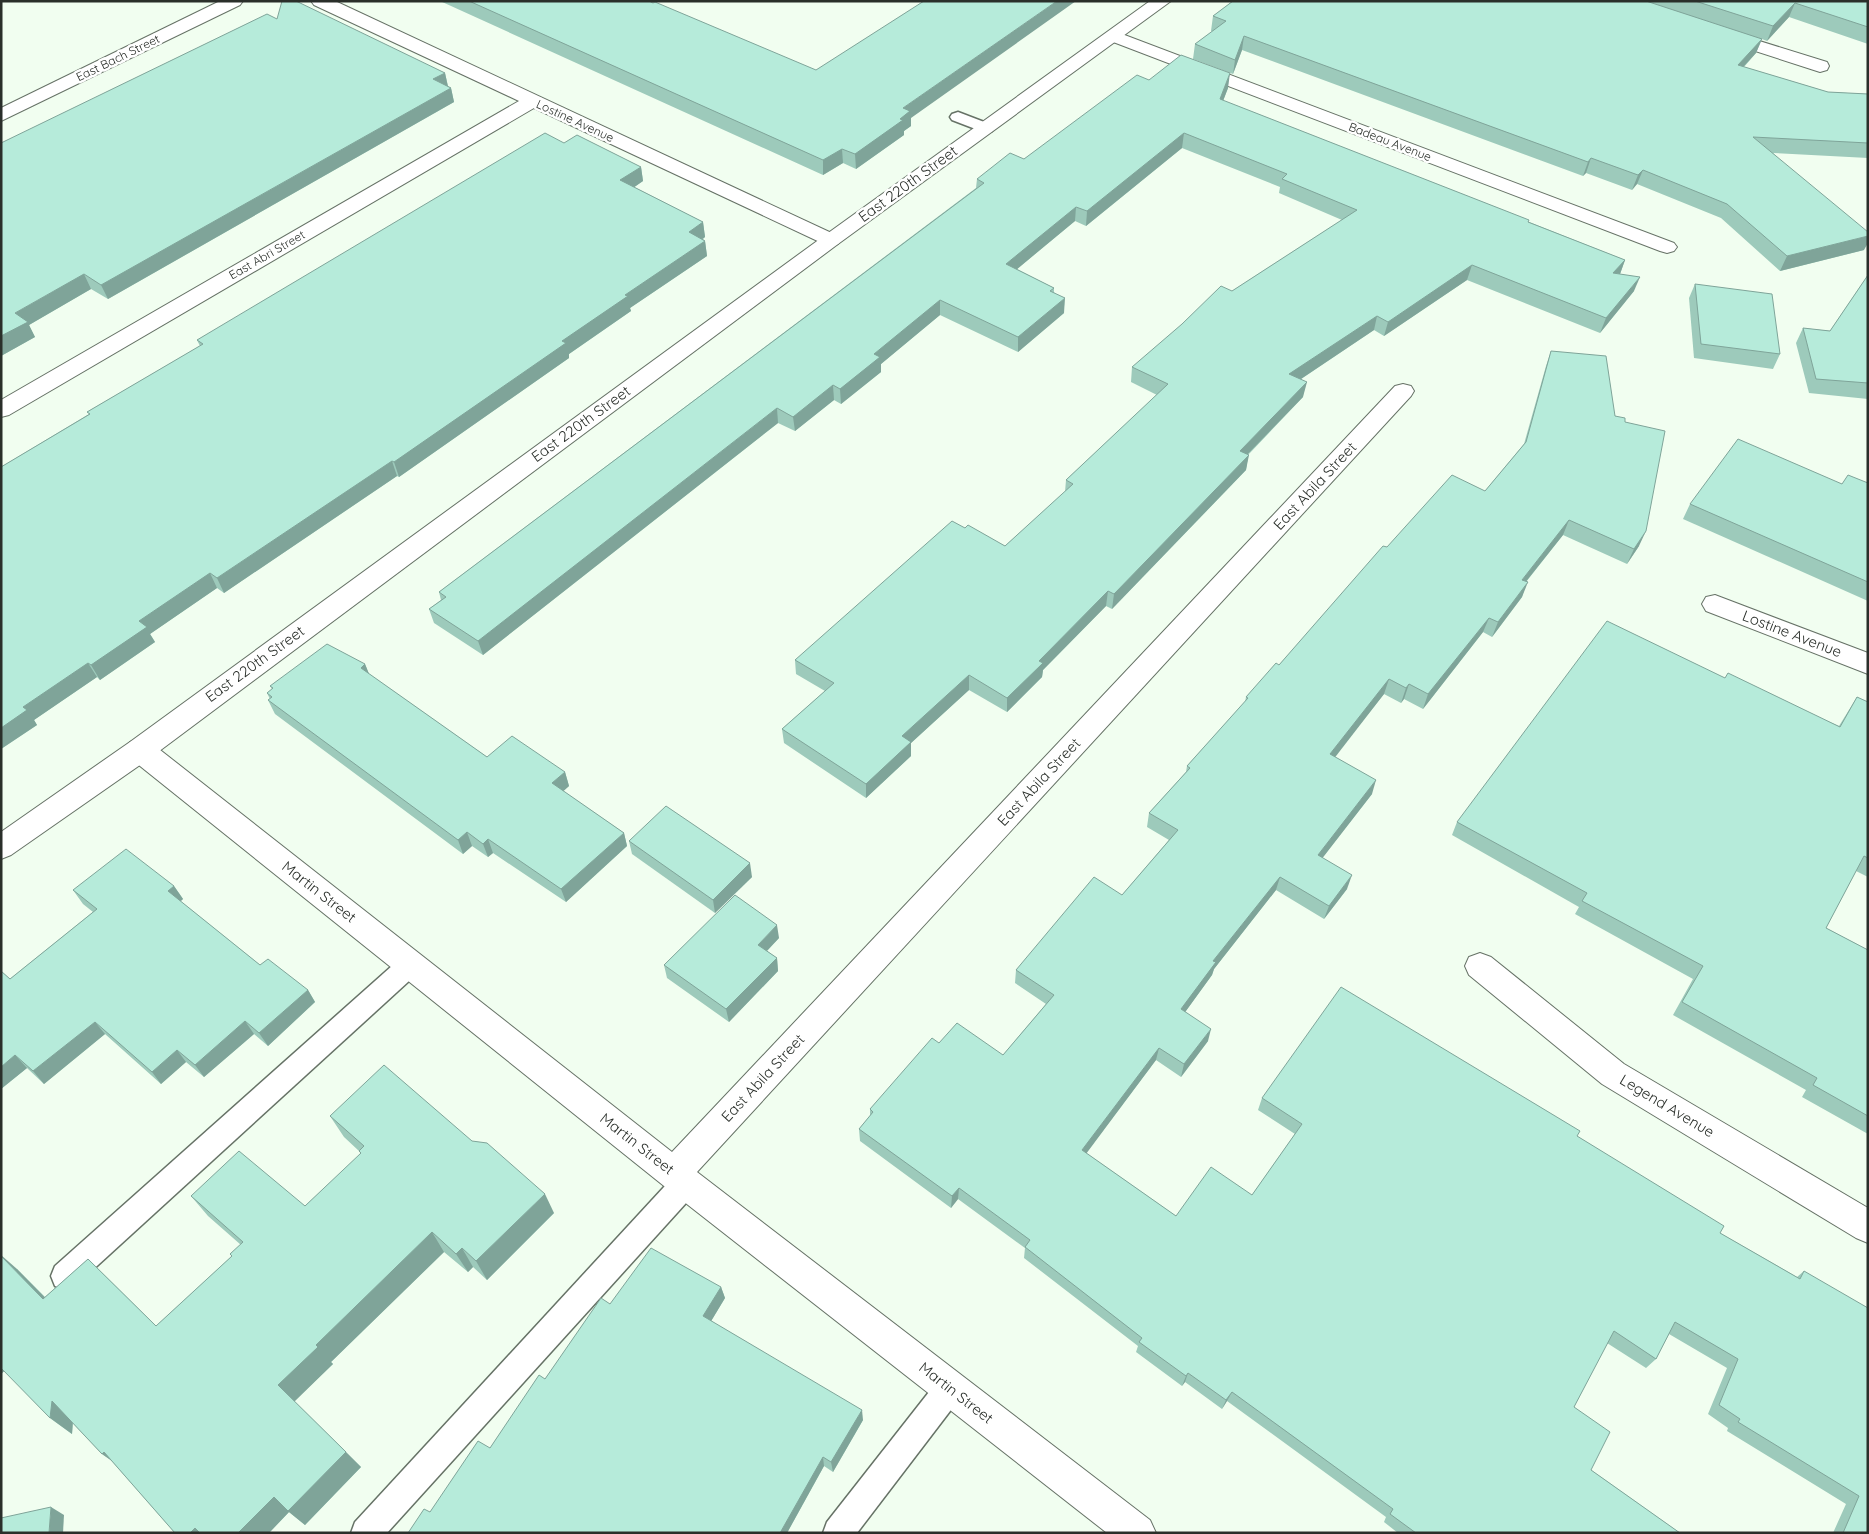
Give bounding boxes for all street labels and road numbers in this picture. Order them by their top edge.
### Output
street label: East Bach Street [73,31,162,84]
street label: Lostine Avenue [534,96,617,145]
street label: Badeau Avenue [1347,119,1434,164]
street label: East 220th Street [854,141,961,226]
street label: East Abri Street [226,227,307,282]
street label: East 220th Street [527,381,634,466]
street label: East Abila Street [1269,438,1360,534]
street label: Lostine Avenue [1740,606,1845,661]
street label: East 220th Street [201,621,308,706]
street label: East Abila Street [993,734,1084,830]
street label: Martin Street [278,857,360,927]
street label: East Abila Street [717,1030,808,1126]
street label: Legend Avenue [1616,1070,1718,1141]
street label: Martin Street [596,1109,678,1179]
street label: Martin Street [915,1358,997,1428]

